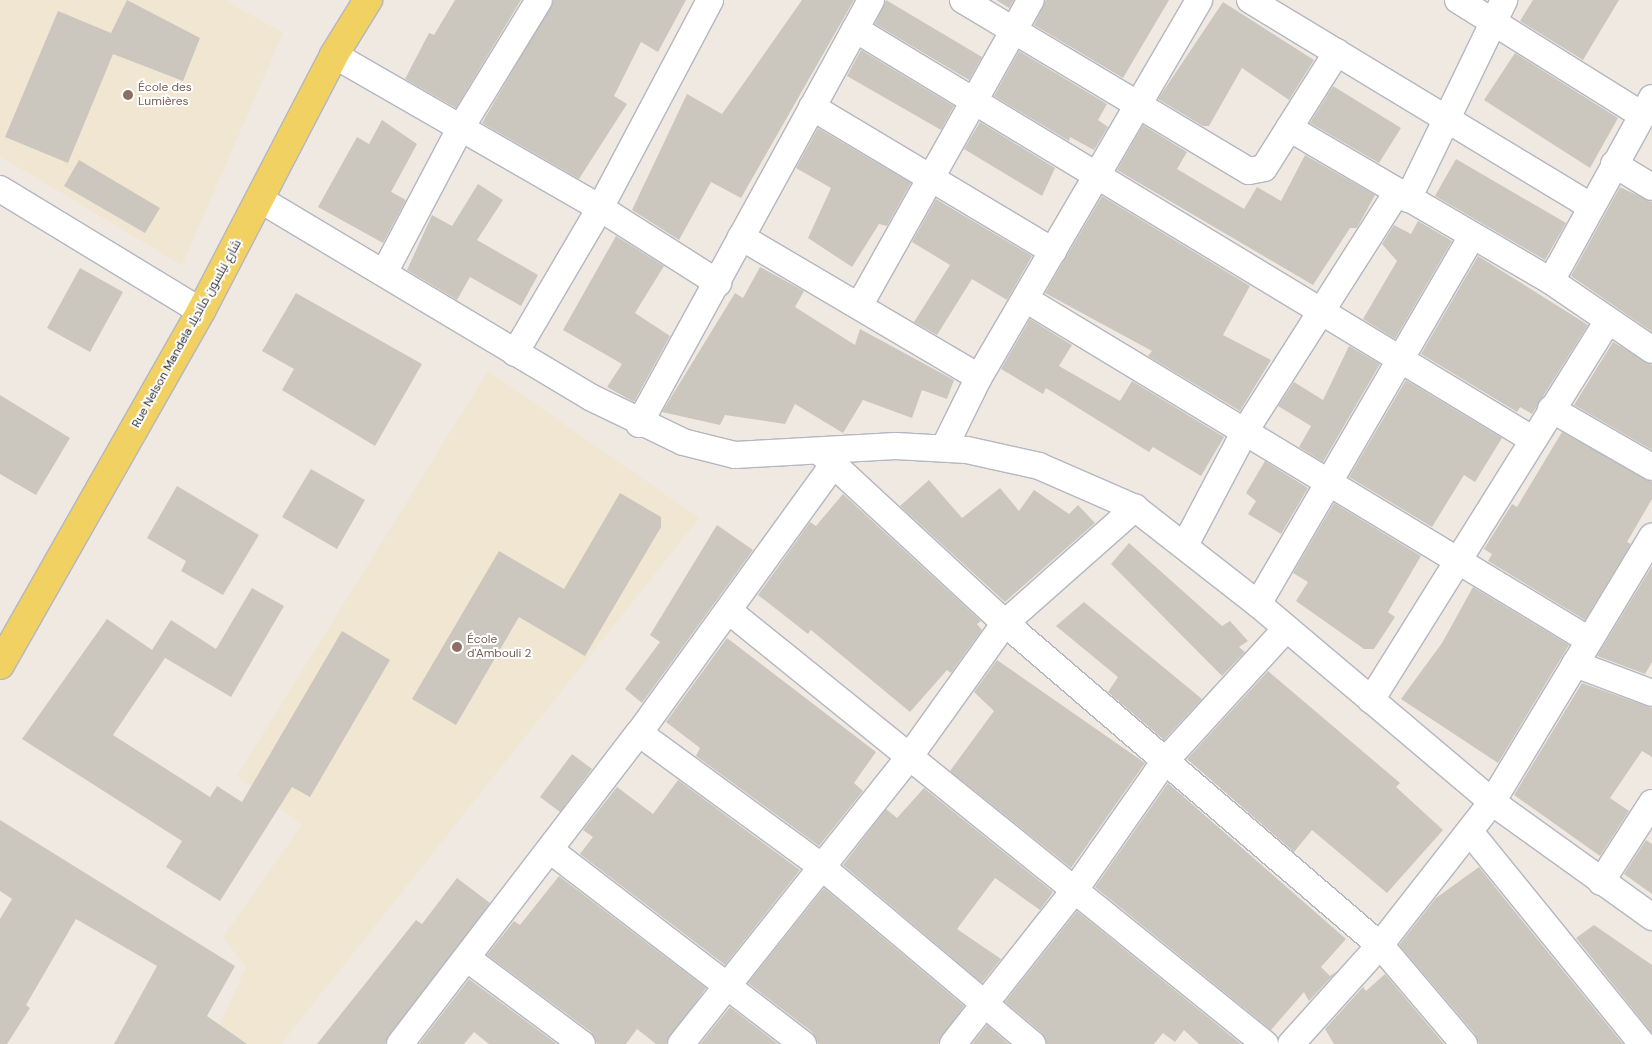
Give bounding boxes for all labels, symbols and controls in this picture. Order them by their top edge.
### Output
place label: École des Lumières [138,81,192,109]
marker: École des Lumières [122,89,134,101]
street label: Rue Nelson Mandela شارع نيلسون مانديلا [129,238,245,430]
place label: École d'Ambouli 2 [467,633,532,661]
marker: École d'Ambouli 2 [451,641,463,653]

